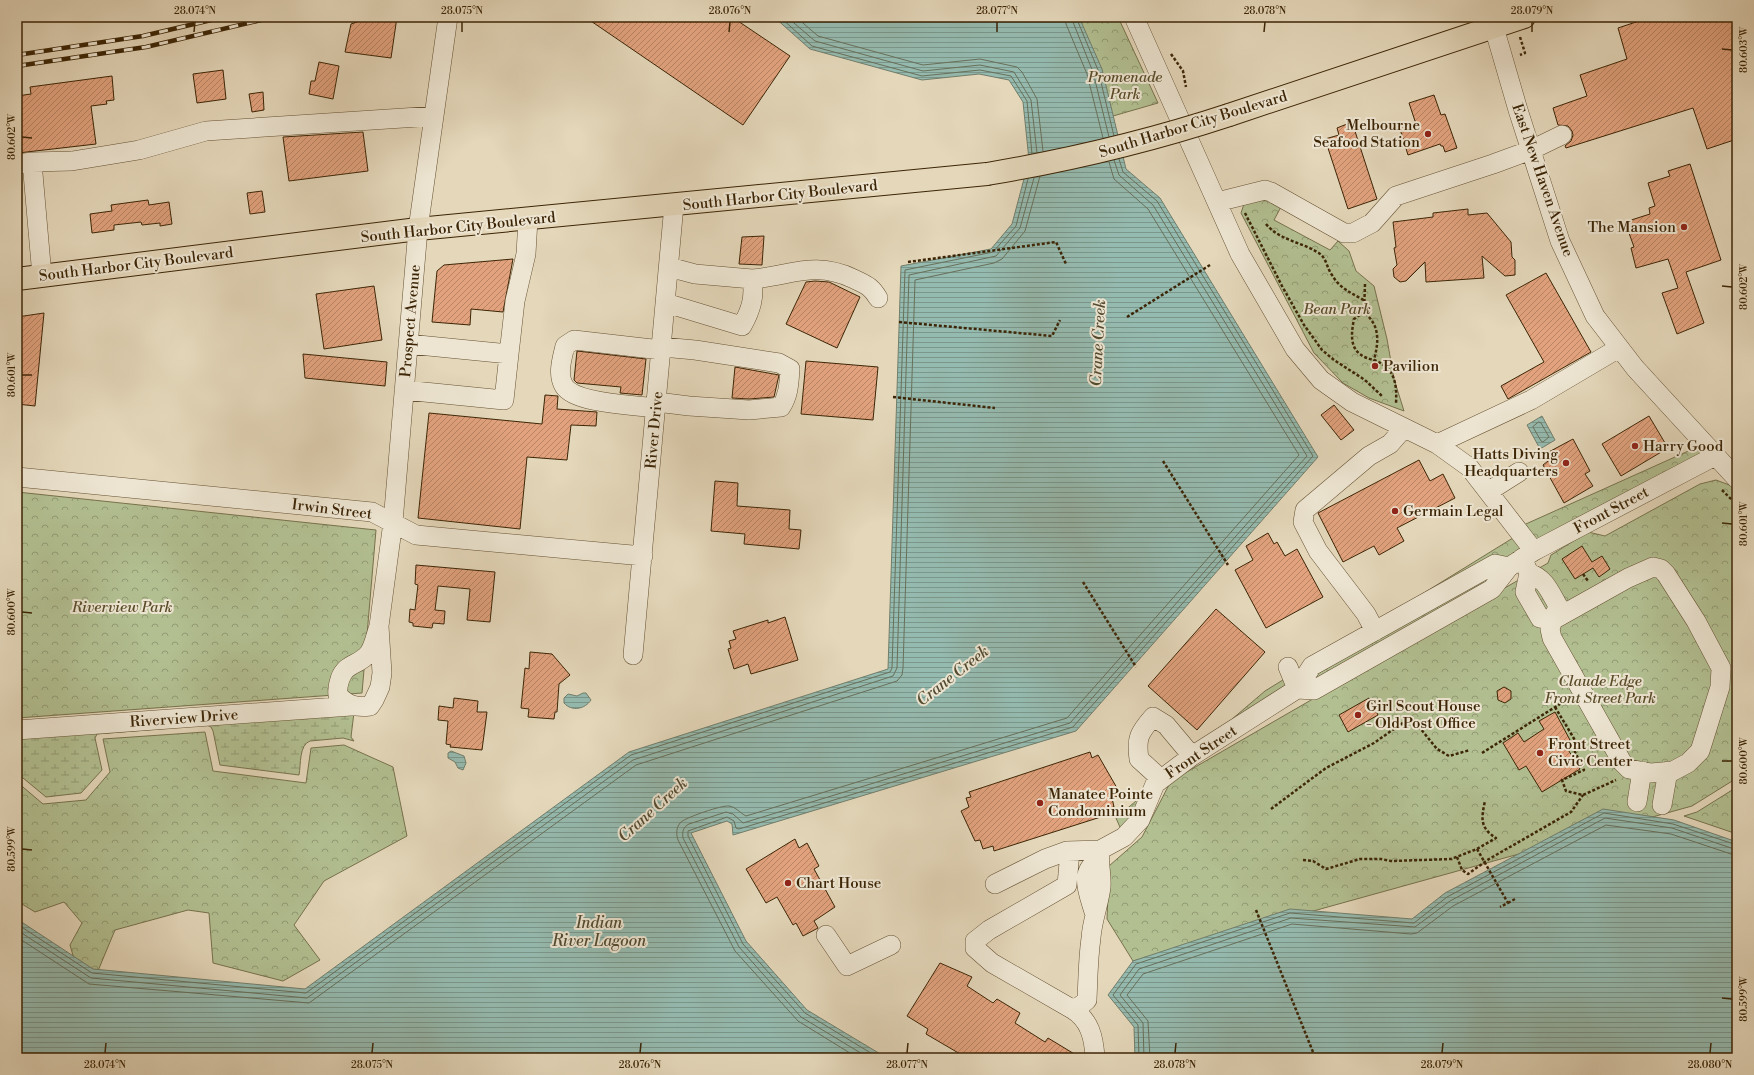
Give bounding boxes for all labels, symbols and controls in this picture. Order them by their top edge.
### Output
text: 28.074°N [174,5,217,17]
text: 28.075°N [441,5,484,17]
text: 28.076°N [709,5,752,17]
text: 28.077°N [976,5,1018,17]
text: 28.078°N [1244,5,1287,17]
text: 28.079°N [1511,5,1554,17]
text: 80.603°W [1738,26,1750,73]
park label: Promenade Park [1087,68,1162,104]
street label: South Harbor City Boulevard [1097,87,1290,162]
street label: East New Haven Avenue [1507,101,1578,259]
text: 80.602°W [6,113,18,160]
place label: Melbourne Seafood Station [1313,116,1420,152]
marker: Melbourne Seafood Station [1423,129,1433,139]
street label: South Harbor City Boulevard [682,176,879,215]
street label: South Harbor City Boulevard [360,208,557,247]
place label: The Mansion [1587,218,1676,237]
marker: The Mansion [1679,222,1689,232]
street label: South Harbor City Boulevard [38,243,235,286]
text: 80.602°W [1738,263,1750,310]
street label: Prospect Avenue [396,264,425,378]
water label: Crane Creek [1086,299,1110,387]
park label: Bean Park [1302,300,1371,319]
text: 80.601°W [6,352,18,397]
place label: Pavilion [1383,357,1439,376]
marker: Pavilion [1370,361,1380,371]
street label: River Drive [642,390,667,470]
place label: Harry Good [1643,437,1724,456]
marker: Harry Good [1630,441,1640,451]
place label: Hatts Diving Headquarters [1464,445,1558,481]
marker: Hatts Diving Headquarters [1561,458,1571,468]
street label: Front Street [1570,482,1653,538]
street label: Irwin Street [291,495,374,524]
text: 80.601°W [1738,501,1750,546]
place label: Germain Legal [1403,502,1504,521]
marker: Germain Legal [1390,506,1400,516]
text: 80.600°W [6,588,18,636]
park label: Riverview Park [71,598,173,617]
water label: Crane Creek [912,641,993,710]
park label: Claude Edge Front Street Park [1544,672,1656,708]
place label: Girl Scout House - Old Post Office [1366,697,1480,733]
street label: Riverview Drive [129,705,239,732]
marker: Girl Scout House - Old Post Office [1353,710,1363,720]
street label: Front Street [1162,721,1241,783]
place label: Front Street Civic Center [1548,735,1633,771]
text: 80.600°W [1738,737,1750,785]
marker: Front Street Civic Center [1535,748,1545,758]
water label: Crane Creek [614,773,692,846]
place label: Manatee Pointe Condominium [1048,785,1153,821]
marker: Manatee Pointe Condominium [1035,798,1045,808]
text: 80.599°W [6,825,18,872]
place label: Chart House [796,874,881,893]
marker: Chart House [783,878,793,888]
water label: Indian River Lagoon [551,913,647,951]
text: 80.599°W [1738,975,1750,1022]
text: 28.074°N [84,1059,127,1071]
text: 28.075°N [351,1059,394,1071]
text: 28.076°N [619,1059,662,1071]
text: 28.077°N [886,1059,928,1071]
text: 28.078°N [1154,1059,1197,1071]
text: 28.079°N [1421,1059,1464,1071]
text: 28.080°N [1688,1059,1733,1071]

